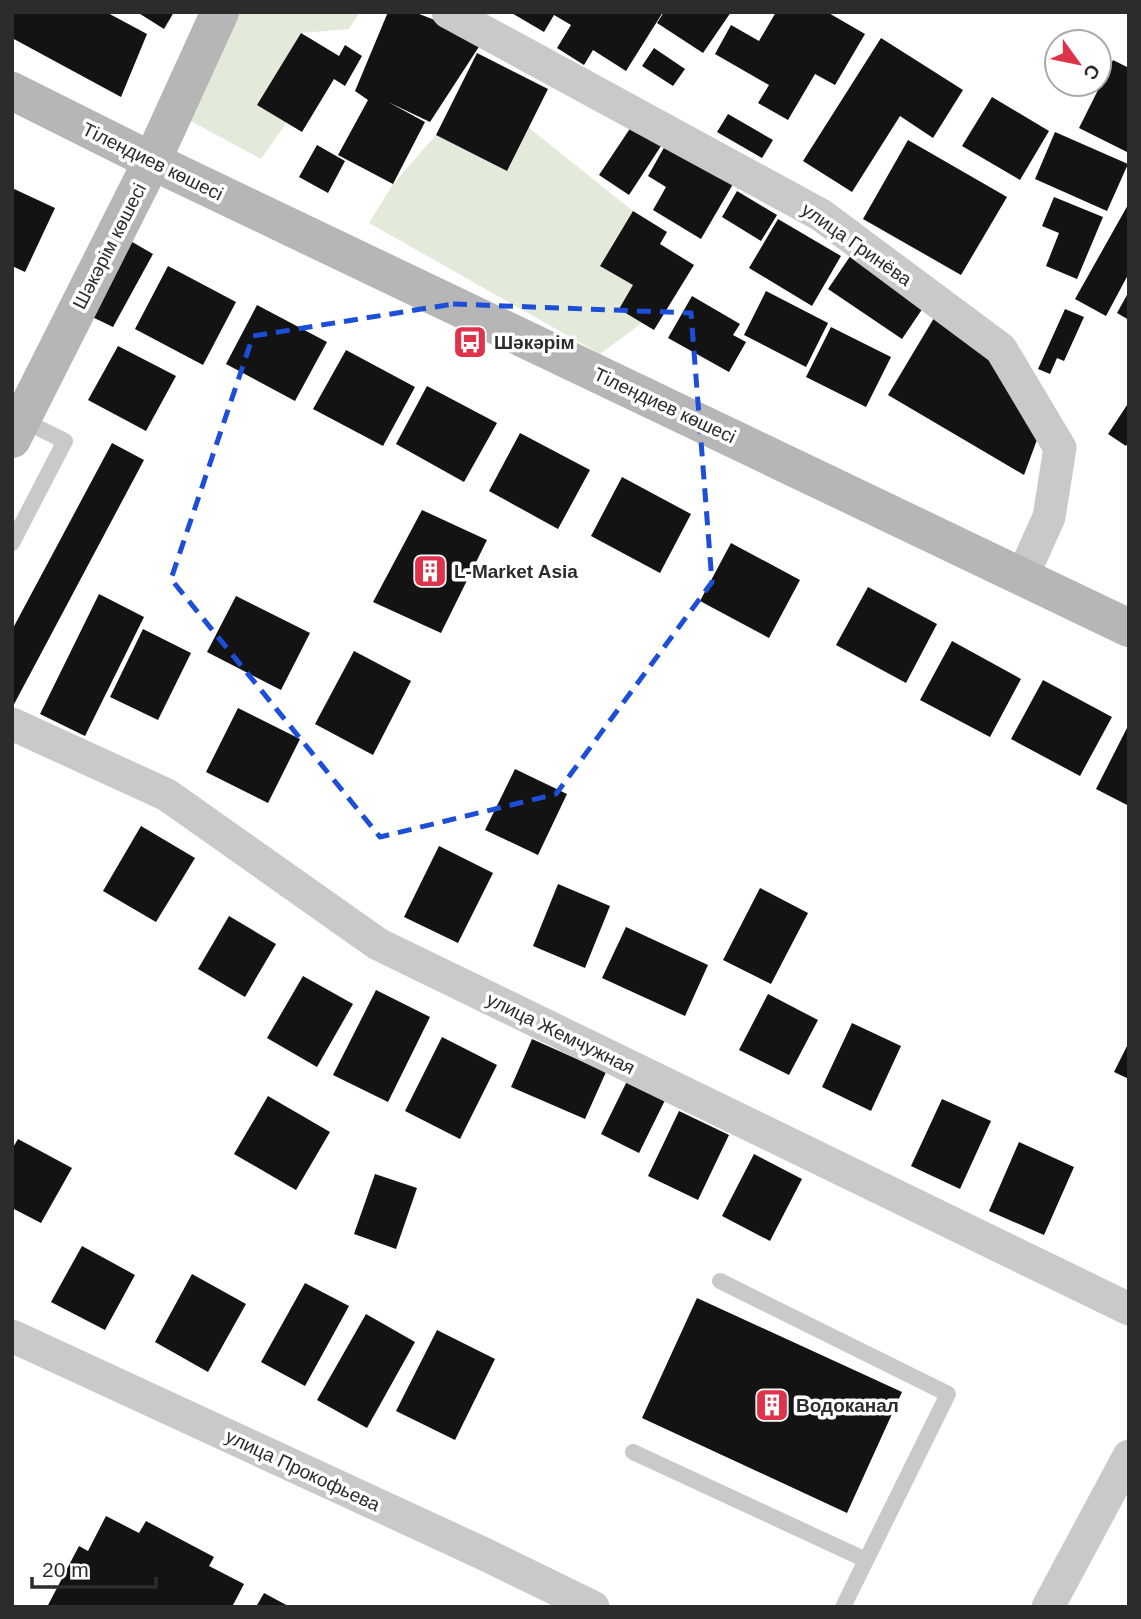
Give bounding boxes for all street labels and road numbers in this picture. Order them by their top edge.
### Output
street label: Тілендиев көшесі [79,118,227,205]
street label: Шәкәрім көшесі [69,180,150,313]
street label: улица Гринёва [798,199,916,290]
street label: Тілендиев көшесі [591,363,739,448]
street label: улица Жемчужная [483,988,638,1078]
street label: улица Прокофьева [222,1425,384,1516]

